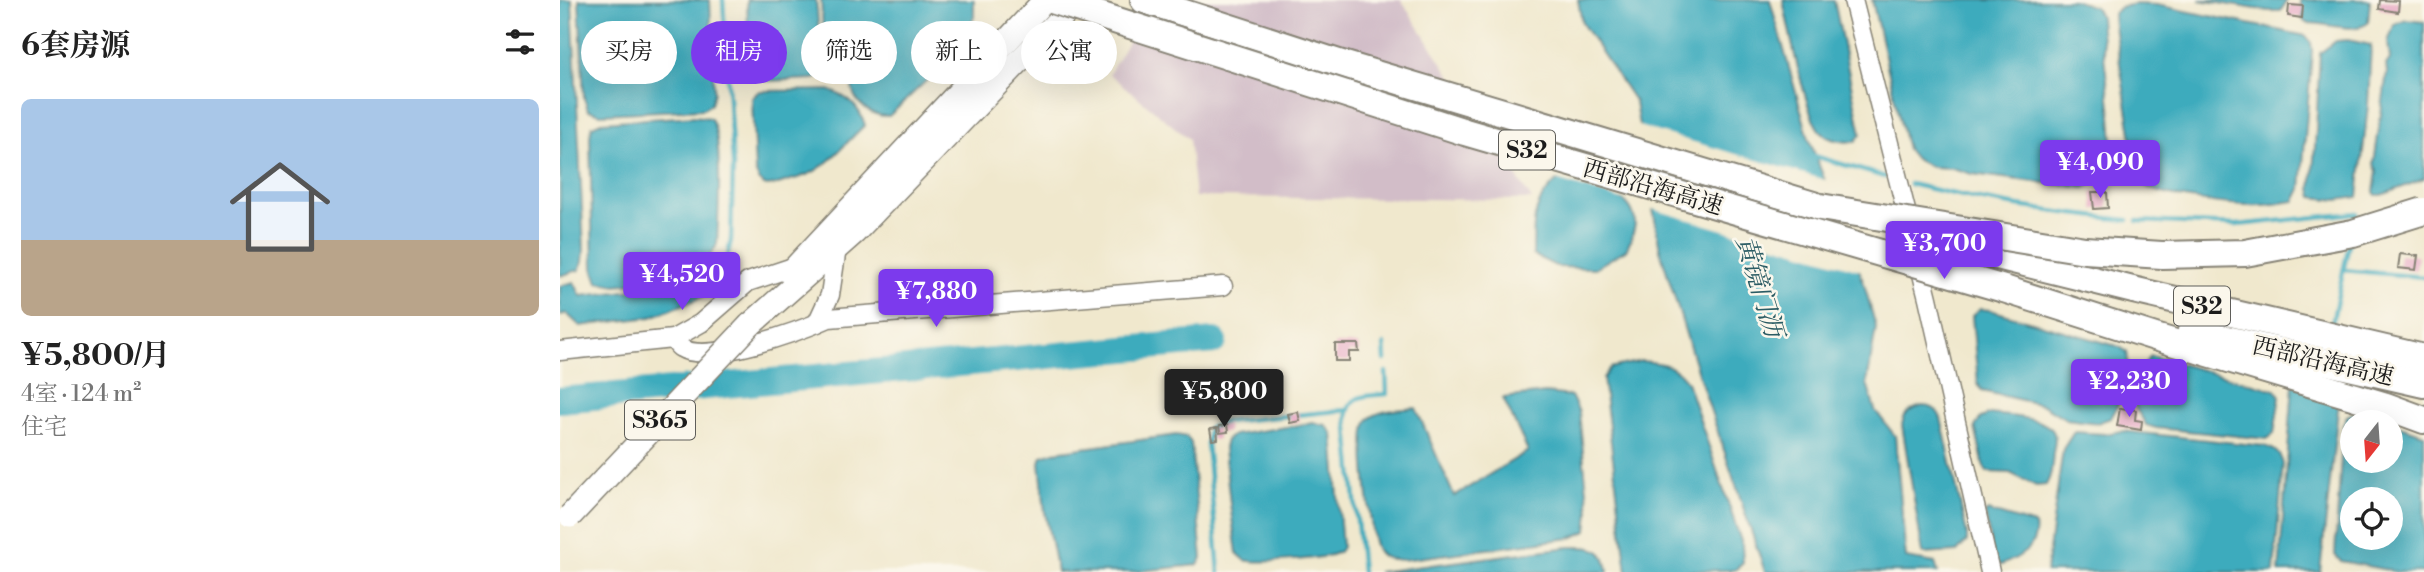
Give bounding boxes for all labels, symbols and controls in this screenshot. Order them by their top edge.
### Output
chip: 买房 [581,21,677,84]
chip: 租房 [691,21,787,84]
chip: 筛选 [801,21,897,84]
chip: 新上 [911,21,1007,84]
chip: 公寓 [1021,21,1117,84]
icon: filters [501,23,539,61]
text: 6套房源 [21,27,130,65]
road number: S32 [1499,130,1555,169]
pin: ¥4,090 [2043,140,2157,200]
icon: home [217,144,343,270]
text: ¥4,090 [2056,149,2144,177]
street label: 西部沿海高速 [1579,154,1726,222]
pin: ¥3,700 [1887,222,2001,281]
text: ¥3,700 [1902,230,1986,258]
water label: 黄镜门沥 [1729,232,1791,345]
pin: ¥4,520 [625,252,739,312]
text: ¥4,520 [639,261,725,289]
pin: ¥7,880 [879,270,993,329]
text: ¥7,880 [894,278,978,306]
road number: S32 [2174,286,2230,326]
street label: 西部沿海高速 [2249,331,2396,393]
text: ¥5,800/月 [21,337,170,375]
pin: ¥2,230 [2072,360,2186,419]
text: ¥2,230 [2087,368,2171,396]
pin: ¥5,800 [1167,370,1281,429]
text: ¥5,800 [1180,378,1268,406]
text: 4室 · 124 m² [21,380,141,408]
road number: S365 [625,400,695,440]
north arrow [2340,410,2403,472]
map controls [2340,410,2403,550]
text: 住宅 [21,413,67,441]
button: locate [2340,487,2403,550]

